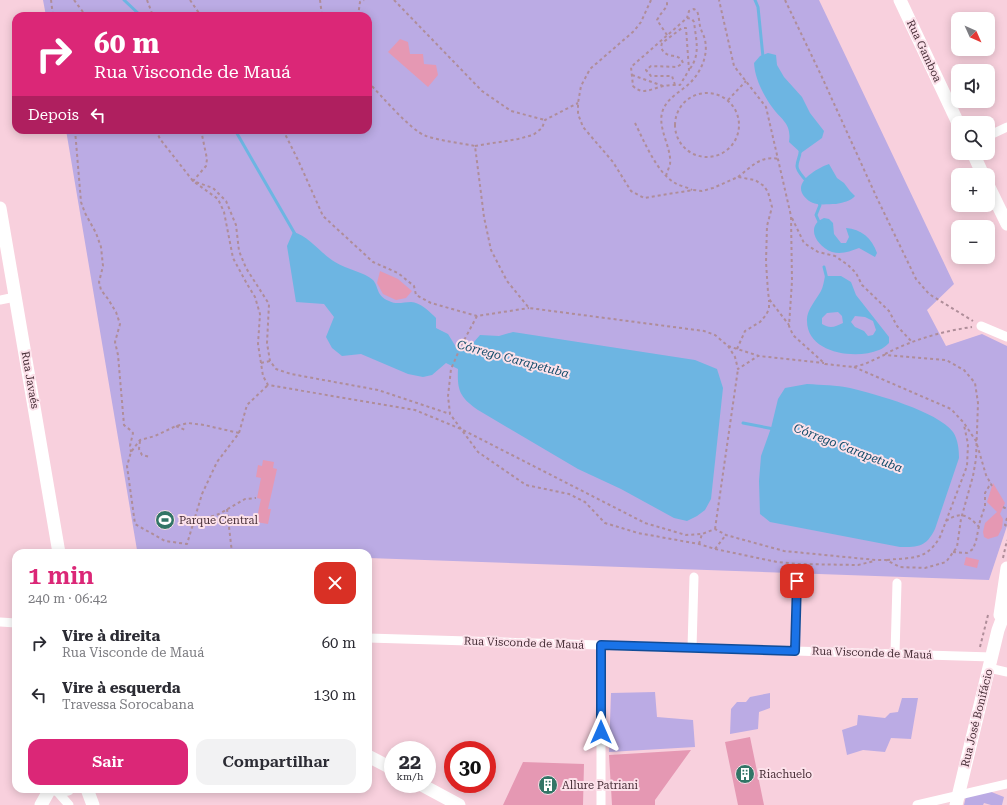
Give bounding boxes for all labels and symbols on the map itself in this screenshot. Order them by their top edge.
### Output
north arrow [951,12,995,56]
street label: Rua Gamboa [904,18,944,84]
water label: Córrego Carapetuba [455,337,571,381]
street label: Rua Javaés [19,350,41,410]
water label: Córrego Carapetuba [792,421,904,475]
sports icon: Parque Central [154,509,176,531]
place label: Parque Central [179,514,258,527]
pin [780,564,814,598]
street label: Rua Visconde de Mauá [464,634,584,652]
street label: Rua Visconde de Mauá [812,644,932,662]
street label: Rua José Bonifácio [958,667,996,769]
position arrow [580,711,622,753]
speed limit sign: 30 [444,741,496,793]
building icon: Riachuelo [734,763,756,785]
place label: Riachuelo [759,768,812,781]
building icon: Allure Patriani [537,774,559,796]
place label: Allure Patriani [562,779,639,792]

